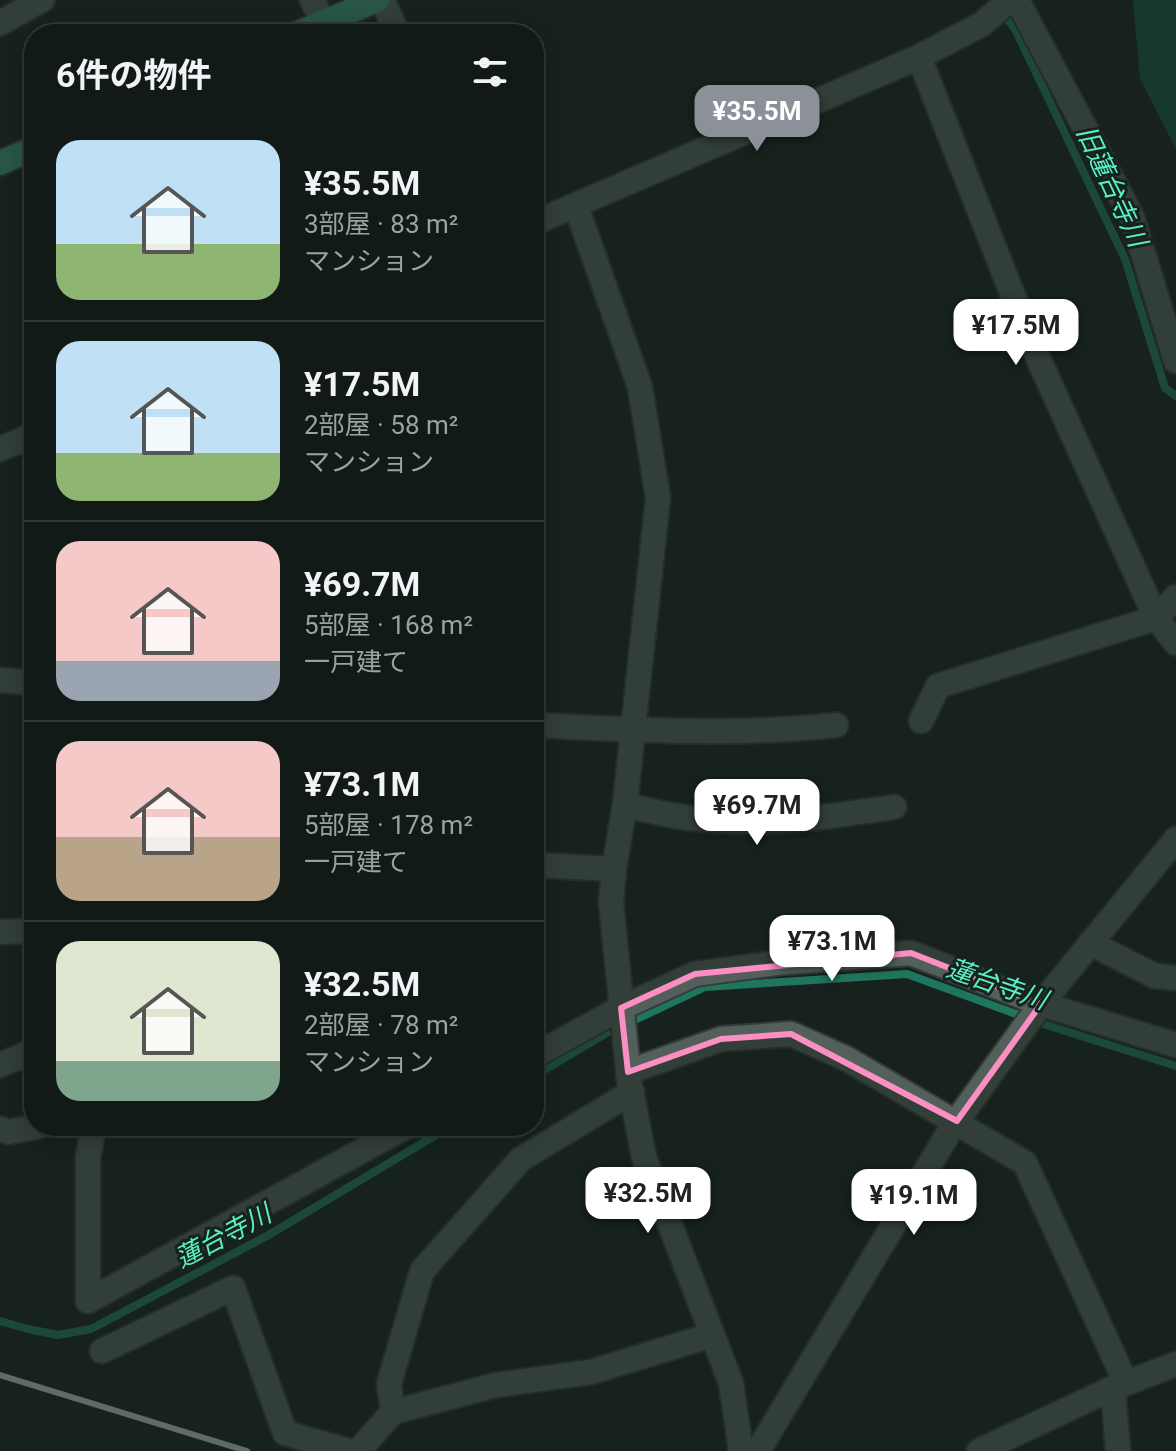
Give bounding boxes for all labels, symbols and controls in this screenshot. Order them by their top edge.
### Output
icon: filters [468,50,512,94]
text: 6件の物件 [56,55,212,95]
pin: ¥35.5M [692,85,822,153]
text: ¥35.5M [713,96,802,126]
water label: 旧蓮台寺川 [1071,121,1154,254]
text: ¥35.5M [304,163,420,203]
icon: home [120,172,216,268]
text: 3部屋 · 83 m² [304,209,458,239]
text: マンション [304,246,434,276]
pin: ¥17.5M [951,299,1081,367]
text: ¥17.5M [972,310,1061,340]
text: ¥17.5M [304,364,420,404]
icon: home [120,373,216,469]
text: 2部屋 · 58 m² [304,410,458,440]
text: マンション [304,447,434,477]
text: ¥69.7M [304,564,420,604]
icon: home [120,573,216,669]
text: 5部屋 · 168 m² [304,610,473,640]
text: 一戸建て [304,647,408,677]
text: ¥73.1M [304,764,420,804]
icon: home [120,773,216,869]
pin: ¥69.7M [692,779,822,847]
text: ¥69.7M [713,790,802,820]
text: 5部屋 · 178 m² [304,810,473,840]
text: 一戸建て [304,847,408,877]
pin: ¥73.1M [767,915,897,983]
text: ¥73.1M [788,926,877,956]
water label: 蓮台寺川 [943,953,1054,1016]
text: ¥32.5M [304,964,420,1004]
icon: home [120,973,216,1069]
text: 2部屋 · 78 m² [304,1010,458,1040]
text: マンション [304,1047,434,1077]
pin: ¥32.5M [583,1167,713,1235]
pin: ¥19.1M [849,1169,979,1237]
text: ¥32.5M [604,1178,693,1208]
text: ¥19.1M [870,1180,959,1210]
water label: 蓮台寺川 [170,1197,279,1274]

